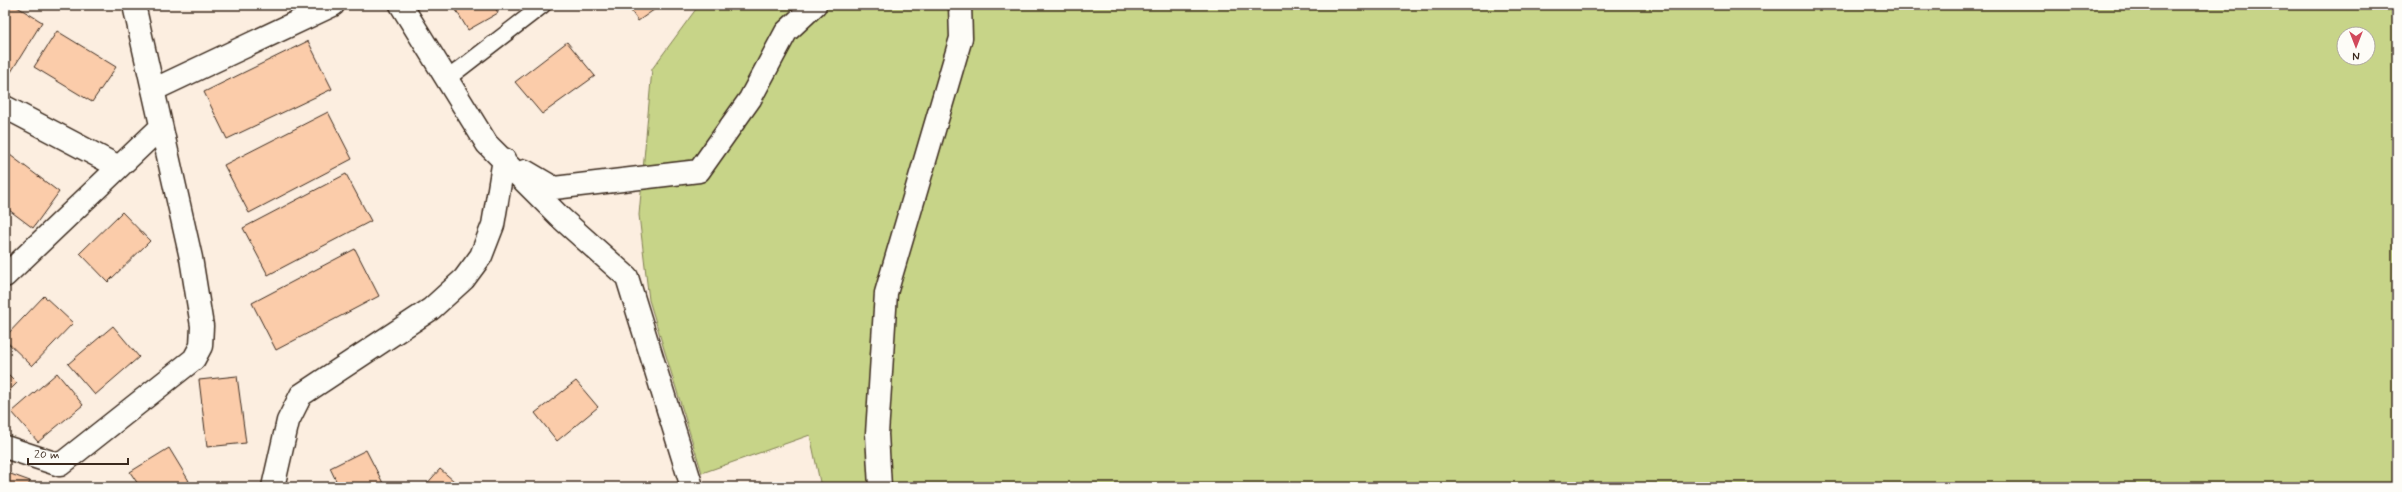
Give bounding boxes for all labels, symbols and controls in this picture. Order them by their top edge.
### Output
north arrow [2336,26,2376,66]
text: N [2352,48,2360,62]
scale bar [28,440,128,466]
text: 20 m [34,447,60,463]

